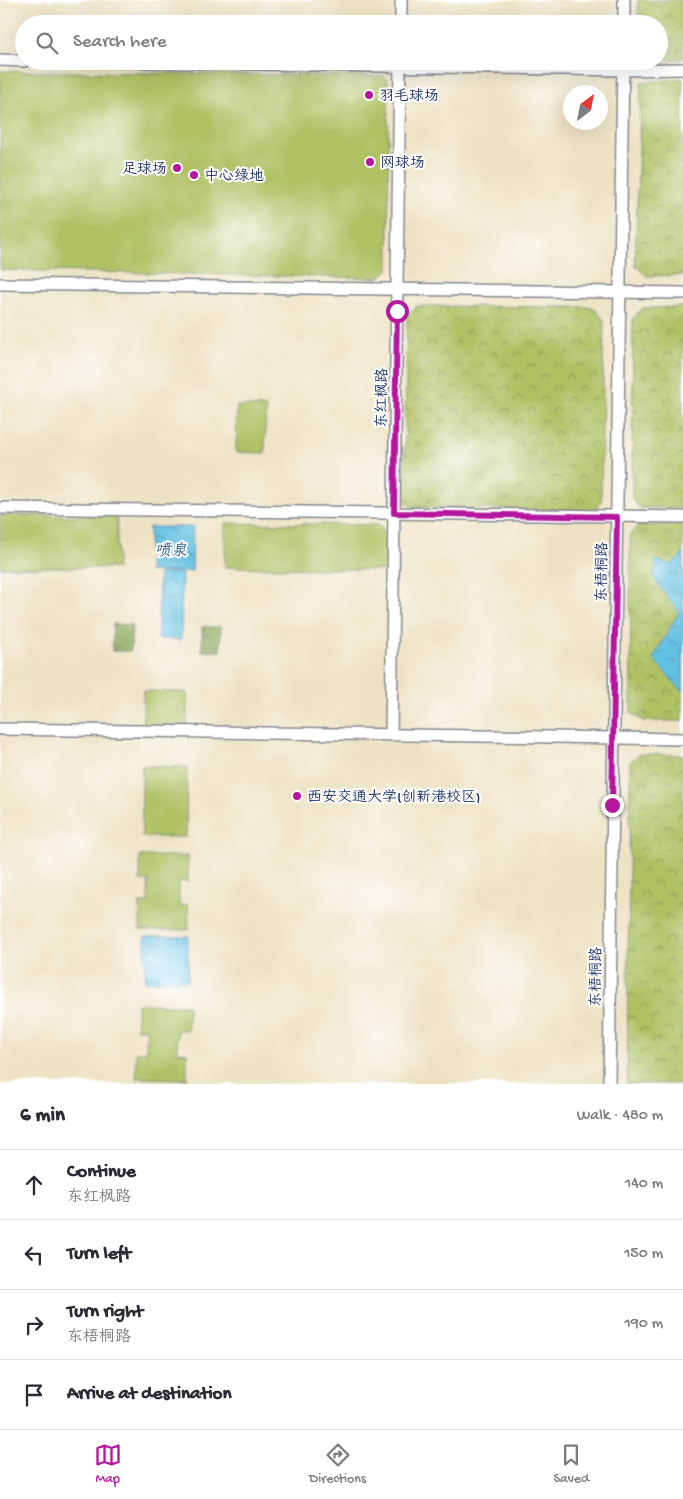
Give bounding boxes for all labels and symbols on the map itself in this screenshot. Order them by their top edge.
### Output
north arrow [563,85,608,130]
place label: 羽毛球场 [379,88,439,106]
marker: 羽毛球场 [363,89,375,101]
place label: 网球场 [380,155,425,173]
marker: 网球场 [364,156,376,168]
place label: 足球场 [122,161,167,179]
marker: 足球场 [171,162,183,174]
place label: 中心绿地 [204,168,264,186]
marker: 中心绿地 [188,169,200,181]
route start [386,300,409,323]
street label: 东红枫路 [373,368,393,428]
water label: 喷泉 [155,541,187,562]
street label: 东梧桐路 [593,542,613,602]
place label: 西安交通大学(创新港校区) [307,788,481,807]
marker: 西安交通大学(创新港校区) [291,790,303,802]
route end [601,794,624,817]
street label: 东梧桐路 [587,947,607,1007]

